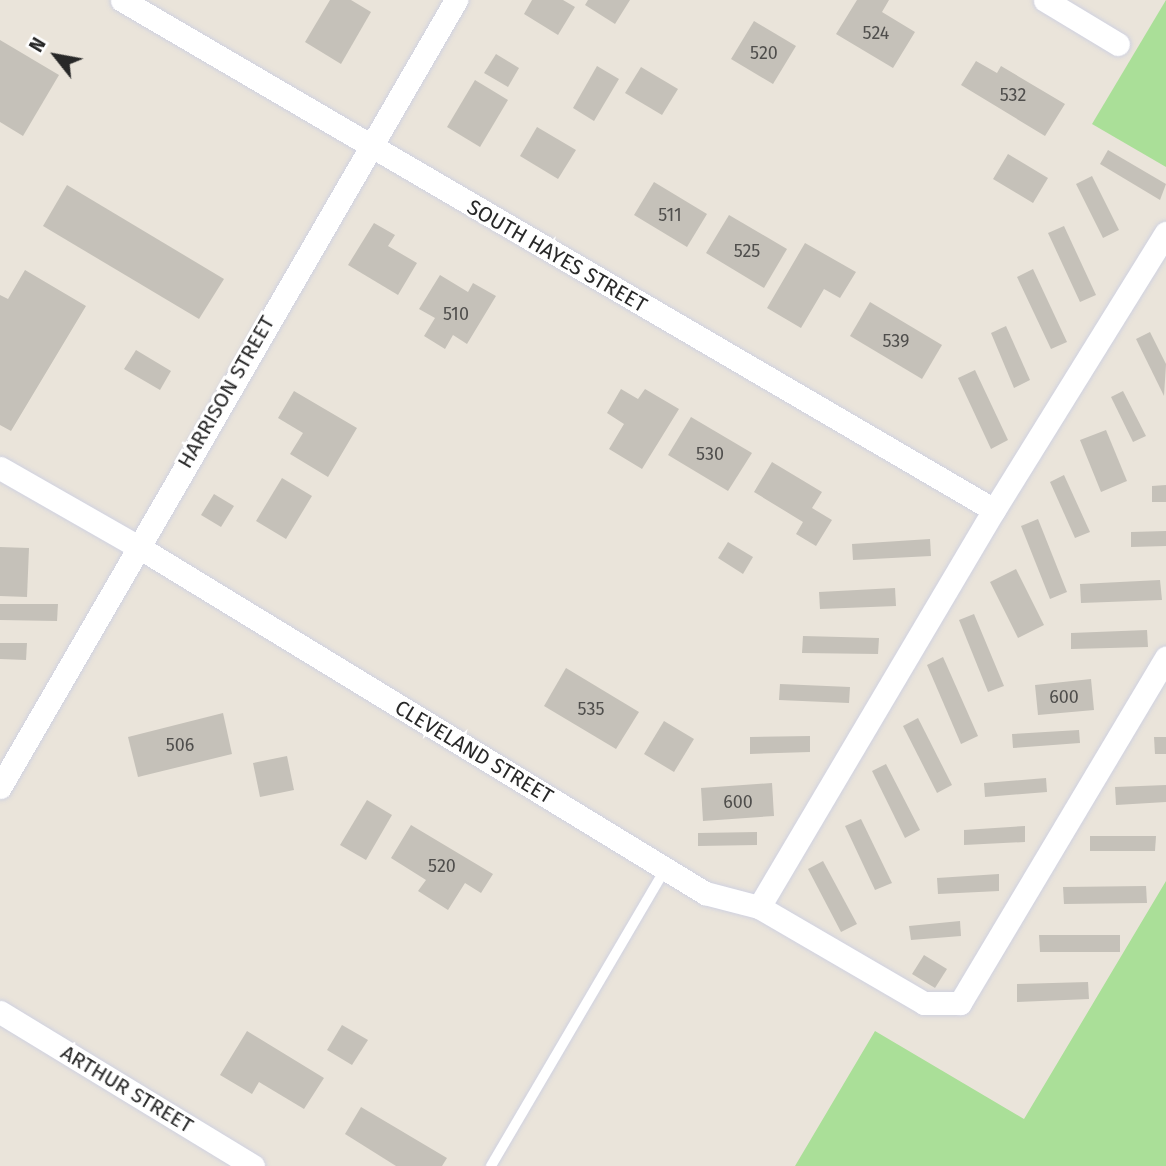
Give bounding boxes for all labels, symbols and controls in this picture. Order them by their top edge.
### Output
north arrow [21,21,91,91]
house number: 524 [863,22,889,44]
text: N [24,34,51,56]
house number: 520 [750,42,778,64]
house number: 532 [1000,84,1026,106]
street label: SOUTH HAYES STREET [463,194,651,318]
house number: 511 [658,204,682,226]
house number: 525 [734,240,760,262]
house number: 510 [443,303,469,325]
street label: HARRISON STREET [172,311,280,473]
house number: 539 [882,330,910,352]
house number: 530 [696,443,724,465]
house number: 600 [1049,686,1079,708]
street label: CLEVELAND STREET [390,695,558,809]
house number: 535 [578,698,604,720]
house number: 506 [166,734,194,756]
house number: 600 [723,791,753,813]
house number: 520 [428,855,456,877]
street label: ARTHUR STREET [56,1040,198,1138]

